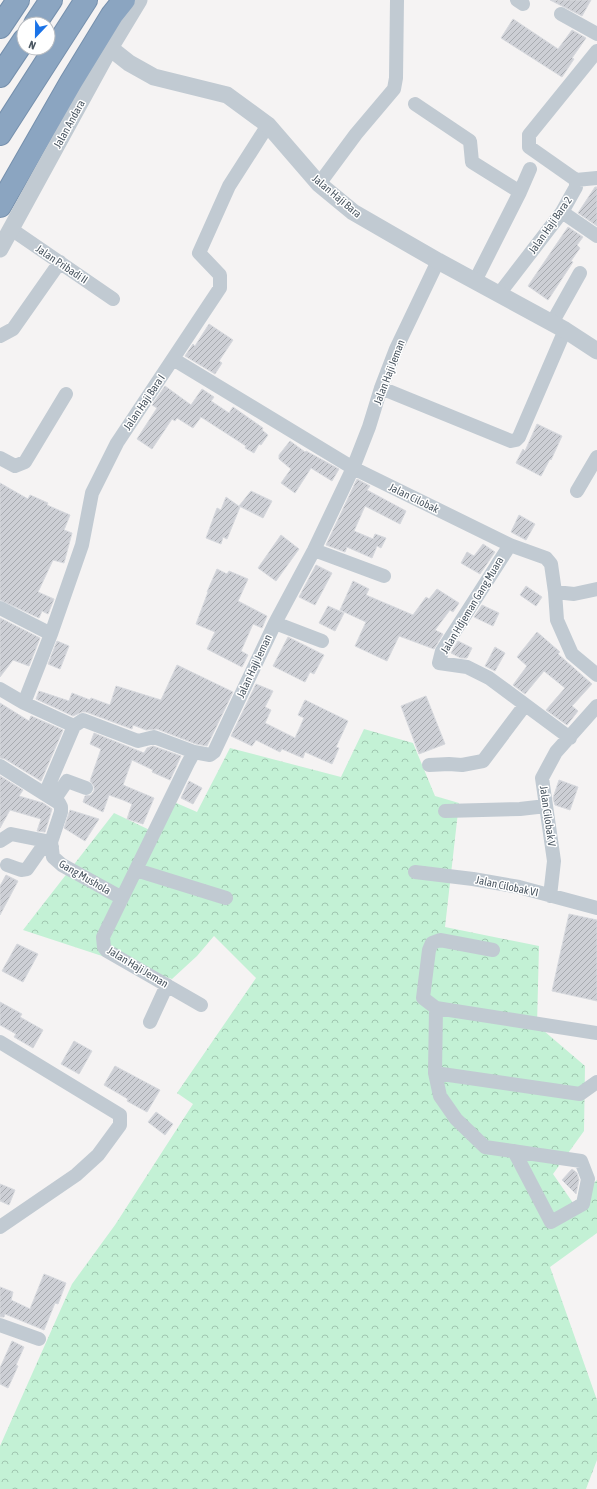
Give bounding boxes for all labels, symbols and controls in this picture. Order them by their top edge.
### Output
north arrow [16,16,56,56]
text: N [27,38,38,52]
street label: Jalan Andara [51,98,87,150]
street label: Jalan Haji Bara [310,172,364,220]
street label: Jalan Haji Bara 2 [526,194,574,256]
street label: Jalan Pribadi II [34,242,90,286]
street label: Jalan Haji Jeman [371,338,407,406]
street label: Jalan Haji Bara I [121,372,167,432]
street label: Jalan Cilobak [387,481,441,515]
street label: Jalan Hdjeman Gang Muara [438,554,506,656]
street label: Jalan Haji Jeman [234,632,274,700]
street label: Jalan Cilobak V [538,785,558,848]
street label: Gang Mushola [57,857,113,897]
street label: Jalan Cilobak VI [475,873,539,899]
street label: Jalan Haji Jeman [106,944,170,990]

